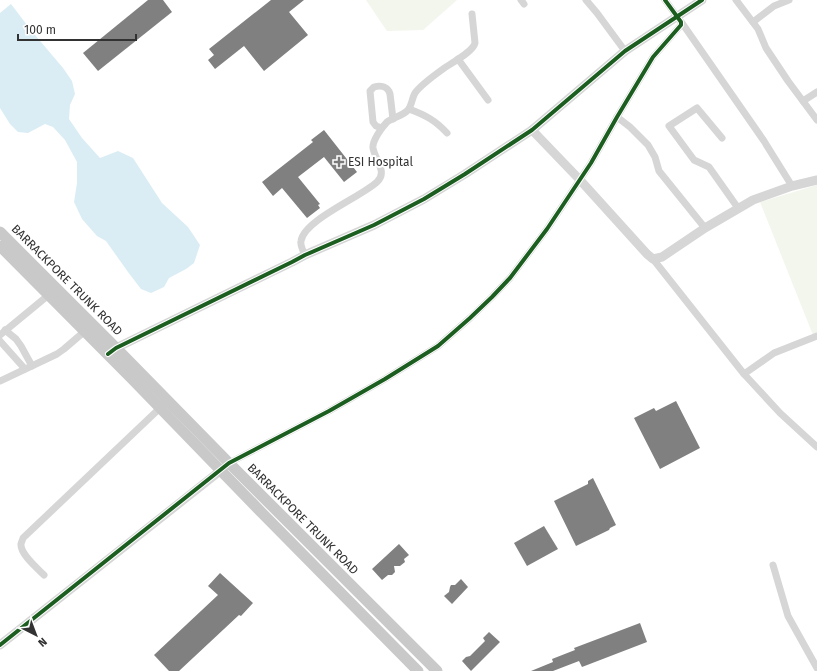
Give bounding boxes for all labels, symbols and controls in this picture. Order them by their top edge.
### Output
scale bar [18,16,136,42]
text: 100 m [24,23,56,37]
place label: ESI Hospital [348,155,414,169]
marker: ESI Hospital [333,156,345,168]
street label: BARRACKPORE TRUNK ROAD [9,222,126,339]
street label: BARRACKPORE TRUNK ROAD [245,461,362,578]
north arrow [16,615,56,655]
text: N [35,635,49,649]

